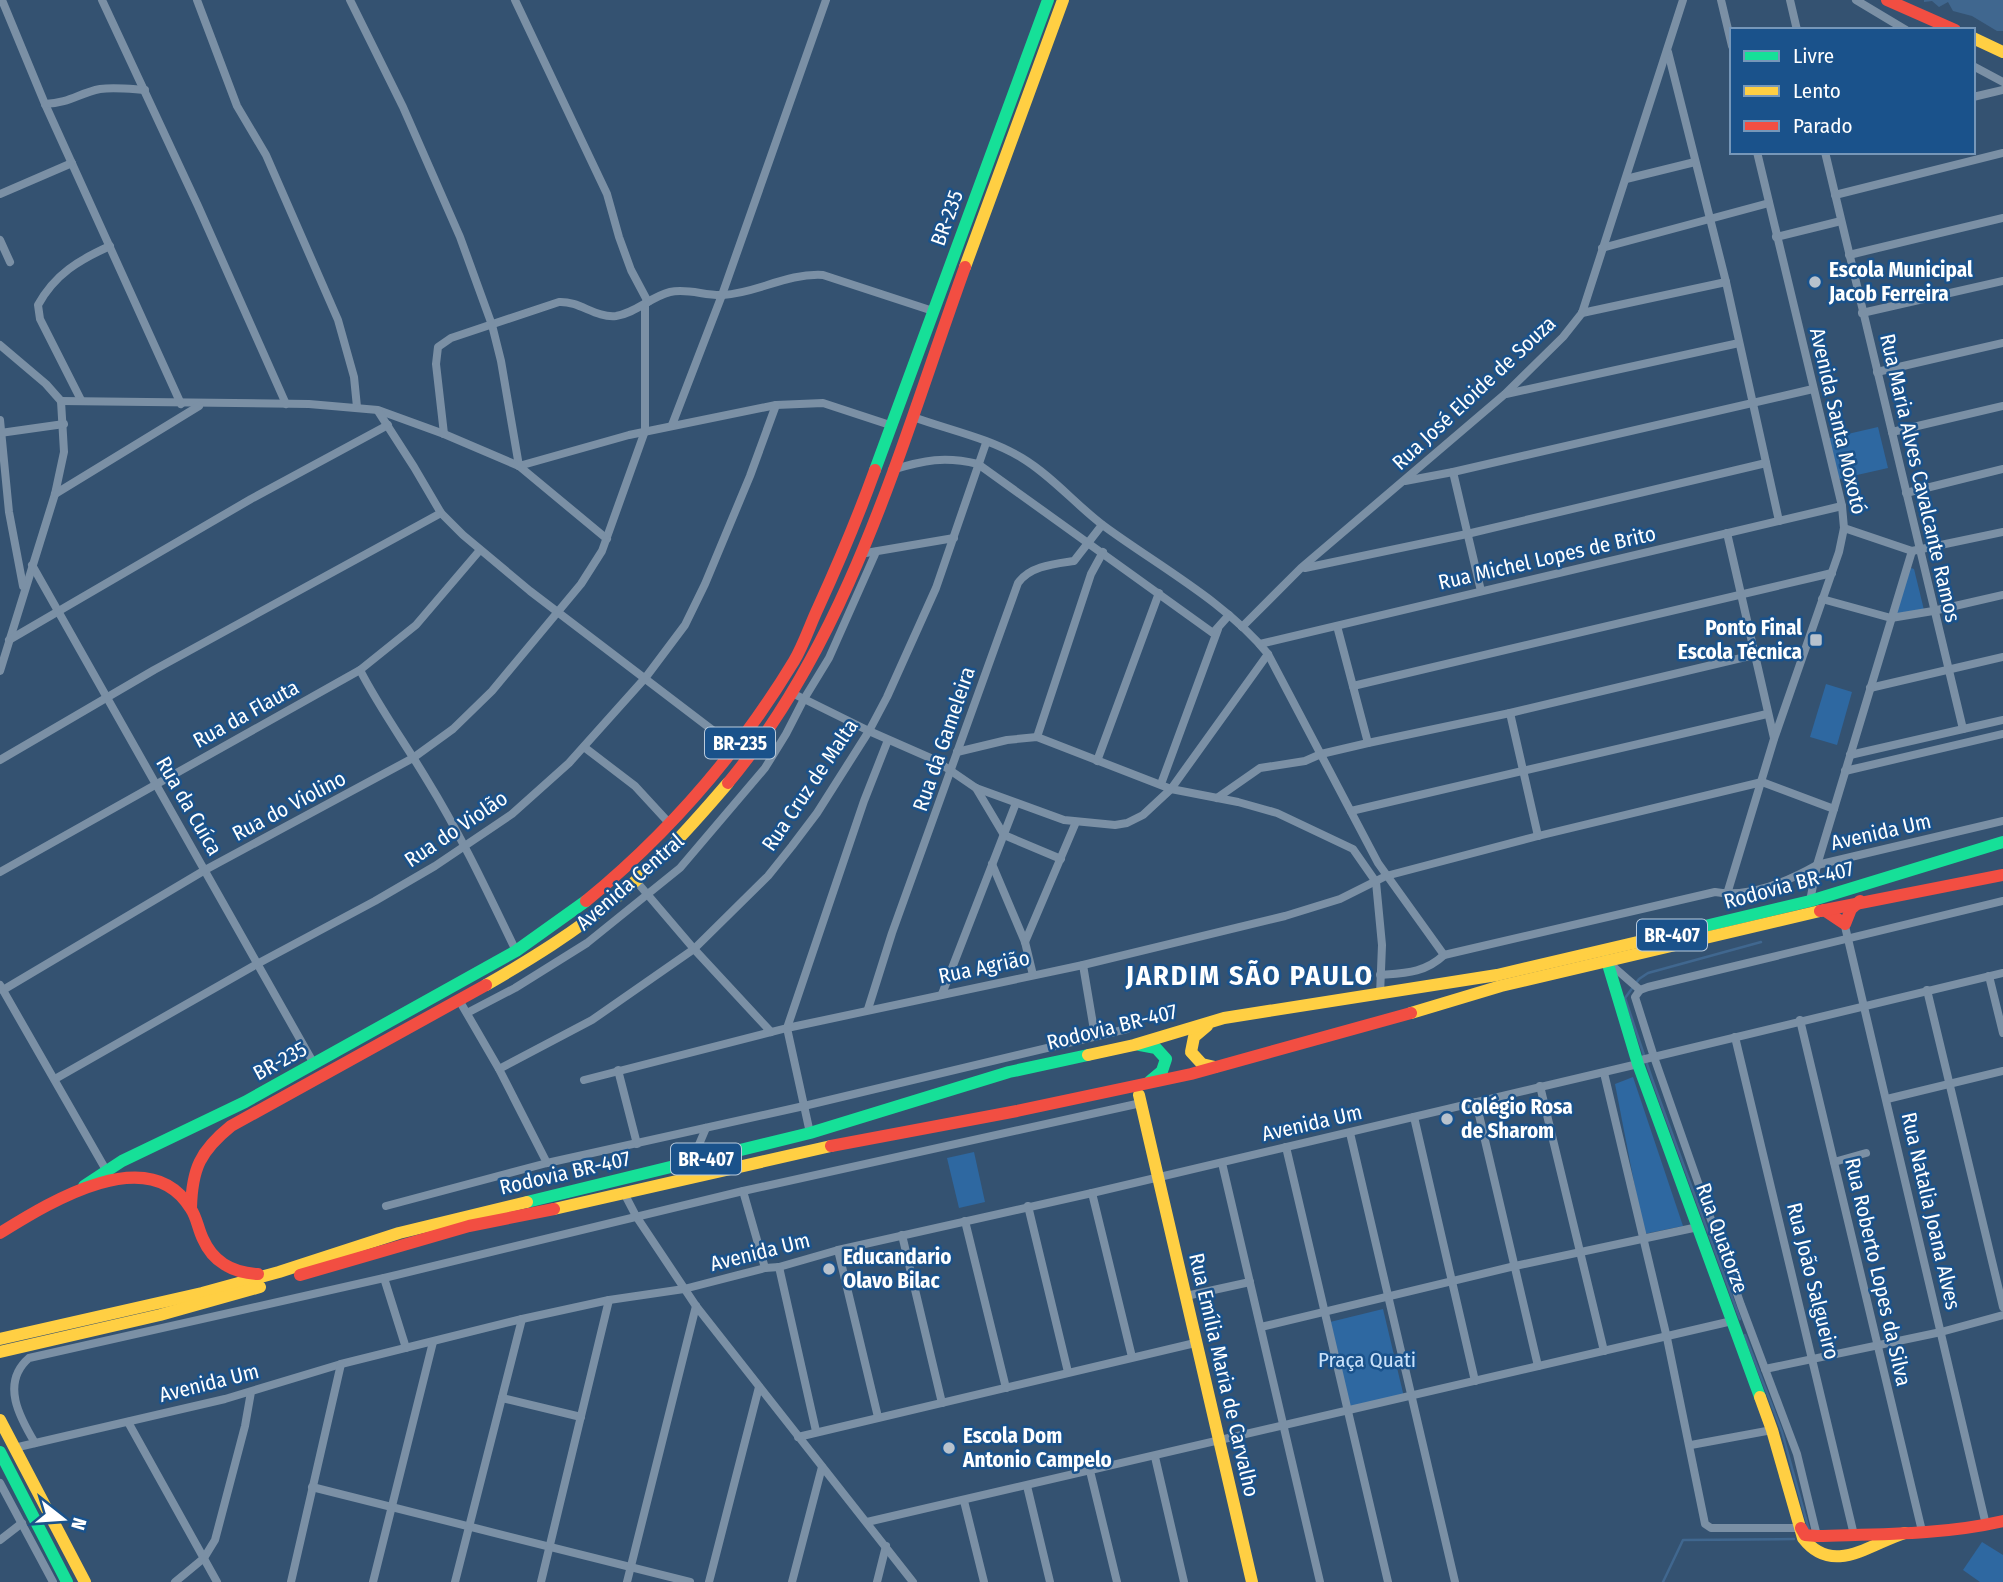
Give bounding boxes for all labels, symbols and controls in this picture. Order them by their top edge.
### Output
legend [1730,28,1975,154]
text: Livre [1793,43,1834,69]
text: Lento [1793,78,1841,104]
text: Parado [1793,113,1852,139]
street label: BR-235 [925,187,969,249]
place label: Escola Municipal Jacob Ferreira [1828,257,1973,307]
marker: Escola Municipal Jacob Ferreira [1807,274,1823,290]
street label: Rua José Eloide de Souza [1387,310,1561,476]
street label: Avenida Santa Moxotó [1804,325,1872,517]
street label: Rua Maria Alves Cavalcante Ramos [1874,331,1966,625]
street label: Rua Michel Lopes de Brito [1436,520,1658,596]
place label: Ponto Final Escola Técnica [1678,615,1802,665]
marker: Ponto Final Escola Técnica [1808,632,1824,648]
street label: Rua da Gameleira [907,663,981,815]
street label: Rua da Flauta [189,674,303,754]
street label: Rua Cruz de Malta [756,714,864,856]
road number: BR-235 [705,728,775,758]
street label: Rua da Cuíca [150,752,228,860]
street label: Rua do Violino [228,765,350,847]
street label: Rua do Violão [400,785,512,873]
street label: Avenida Um [1828,808,1934,856]
street label: Avenida Central [571,828,690,936]
street label: Rodovia BR-407 [1721,855,1857,915]
road number: BR-407 [1637,920,1707,951]
street label: Rua Agrião [936,945,1032,989]
district label: JARDIM SÃO PAULO [1125,959,1374,992]
street label: Rodovia BR-407 [1044,998,1180,1056]
street label: BR-235 [249,1036,311,1086]
place label: Colégio Rosa de Sharom [1461,1094,1573,1144]
street label: Avenida Um [1259,1099,1365,1147]
street label: Rua Natalia Joana Alves [1896,1110,1966,1312]
marker: Colégio Rosa de Sharom [1439,1111,1455,1127]
road number: BR-407 [671,1144,741,1175]
street label: Rodovia BR-407 [497,1145,633,1201]
street label: Rua Roberto Lopes da Silva [1839,1155,1917,1389]
street label: Rua Quatorze [1690,1179,1754,1297]
street label: Rua João Salgueiro [1781,1200,1845,1362]
street label: Avenida Um [707,1227,813,1277]
place label: Educandario Olavo Bilac [843,1244,952,1294]
street label: Rua Emília Maria de Carvalho [1183,1251,1265,1499]
marker: Educandario Olavo Bilac [821,1261,837,1277]
park label: Praça Quati [1318,1347,1416,1373]
street label: Avenida Um [156,1358,262,1408]
place label: Escola Dom Antonio Campelo [962,1423,1112,1473]
marker: Escola Dom Antonio Campelo [941,1440,957,1456]
north arrow [28,1484,98,1554]
text: N [66,1515,91,1533]

